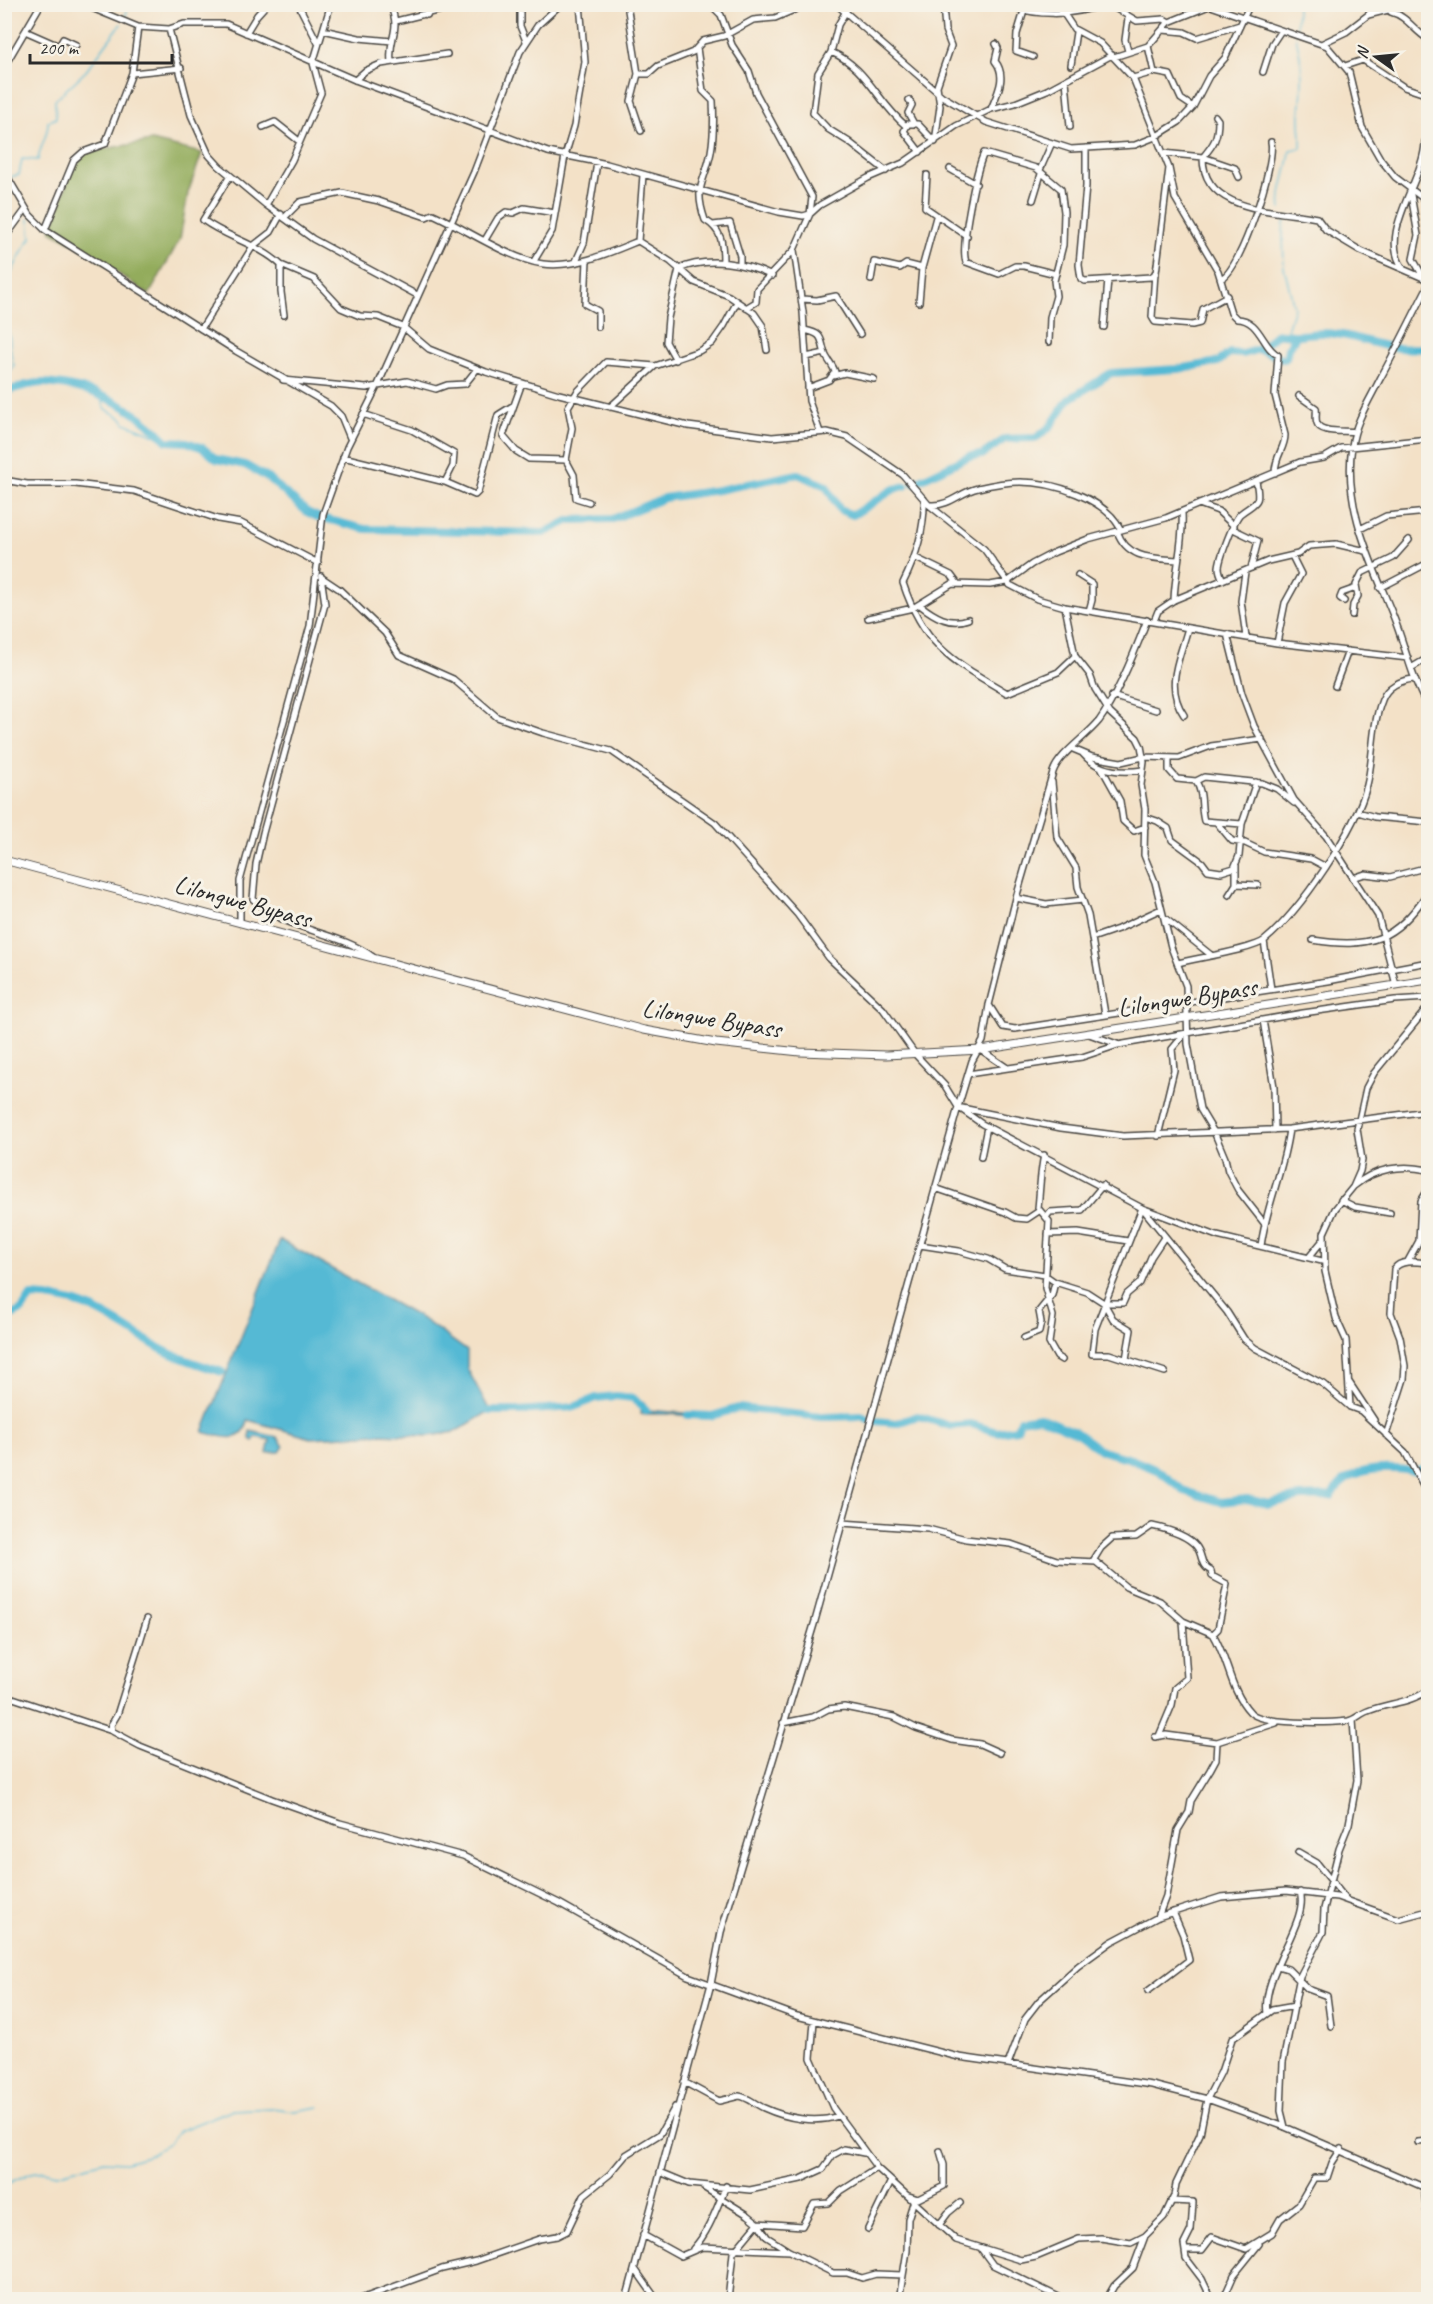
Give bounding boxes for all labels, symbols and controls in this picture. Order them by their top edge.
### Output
scale bar [30,27,172,65]
north arrow [1346,27,1406,87]
text: 200 m [39,37,80,59]
text: N [1352,43,1374,61]
street label: Lilongwe Bypass [171,867,317,936]
street label: Lilongwe Bypass [1115,970,1261,1025]
street label: Lilongwe Bypass [640,991,786,1046]

